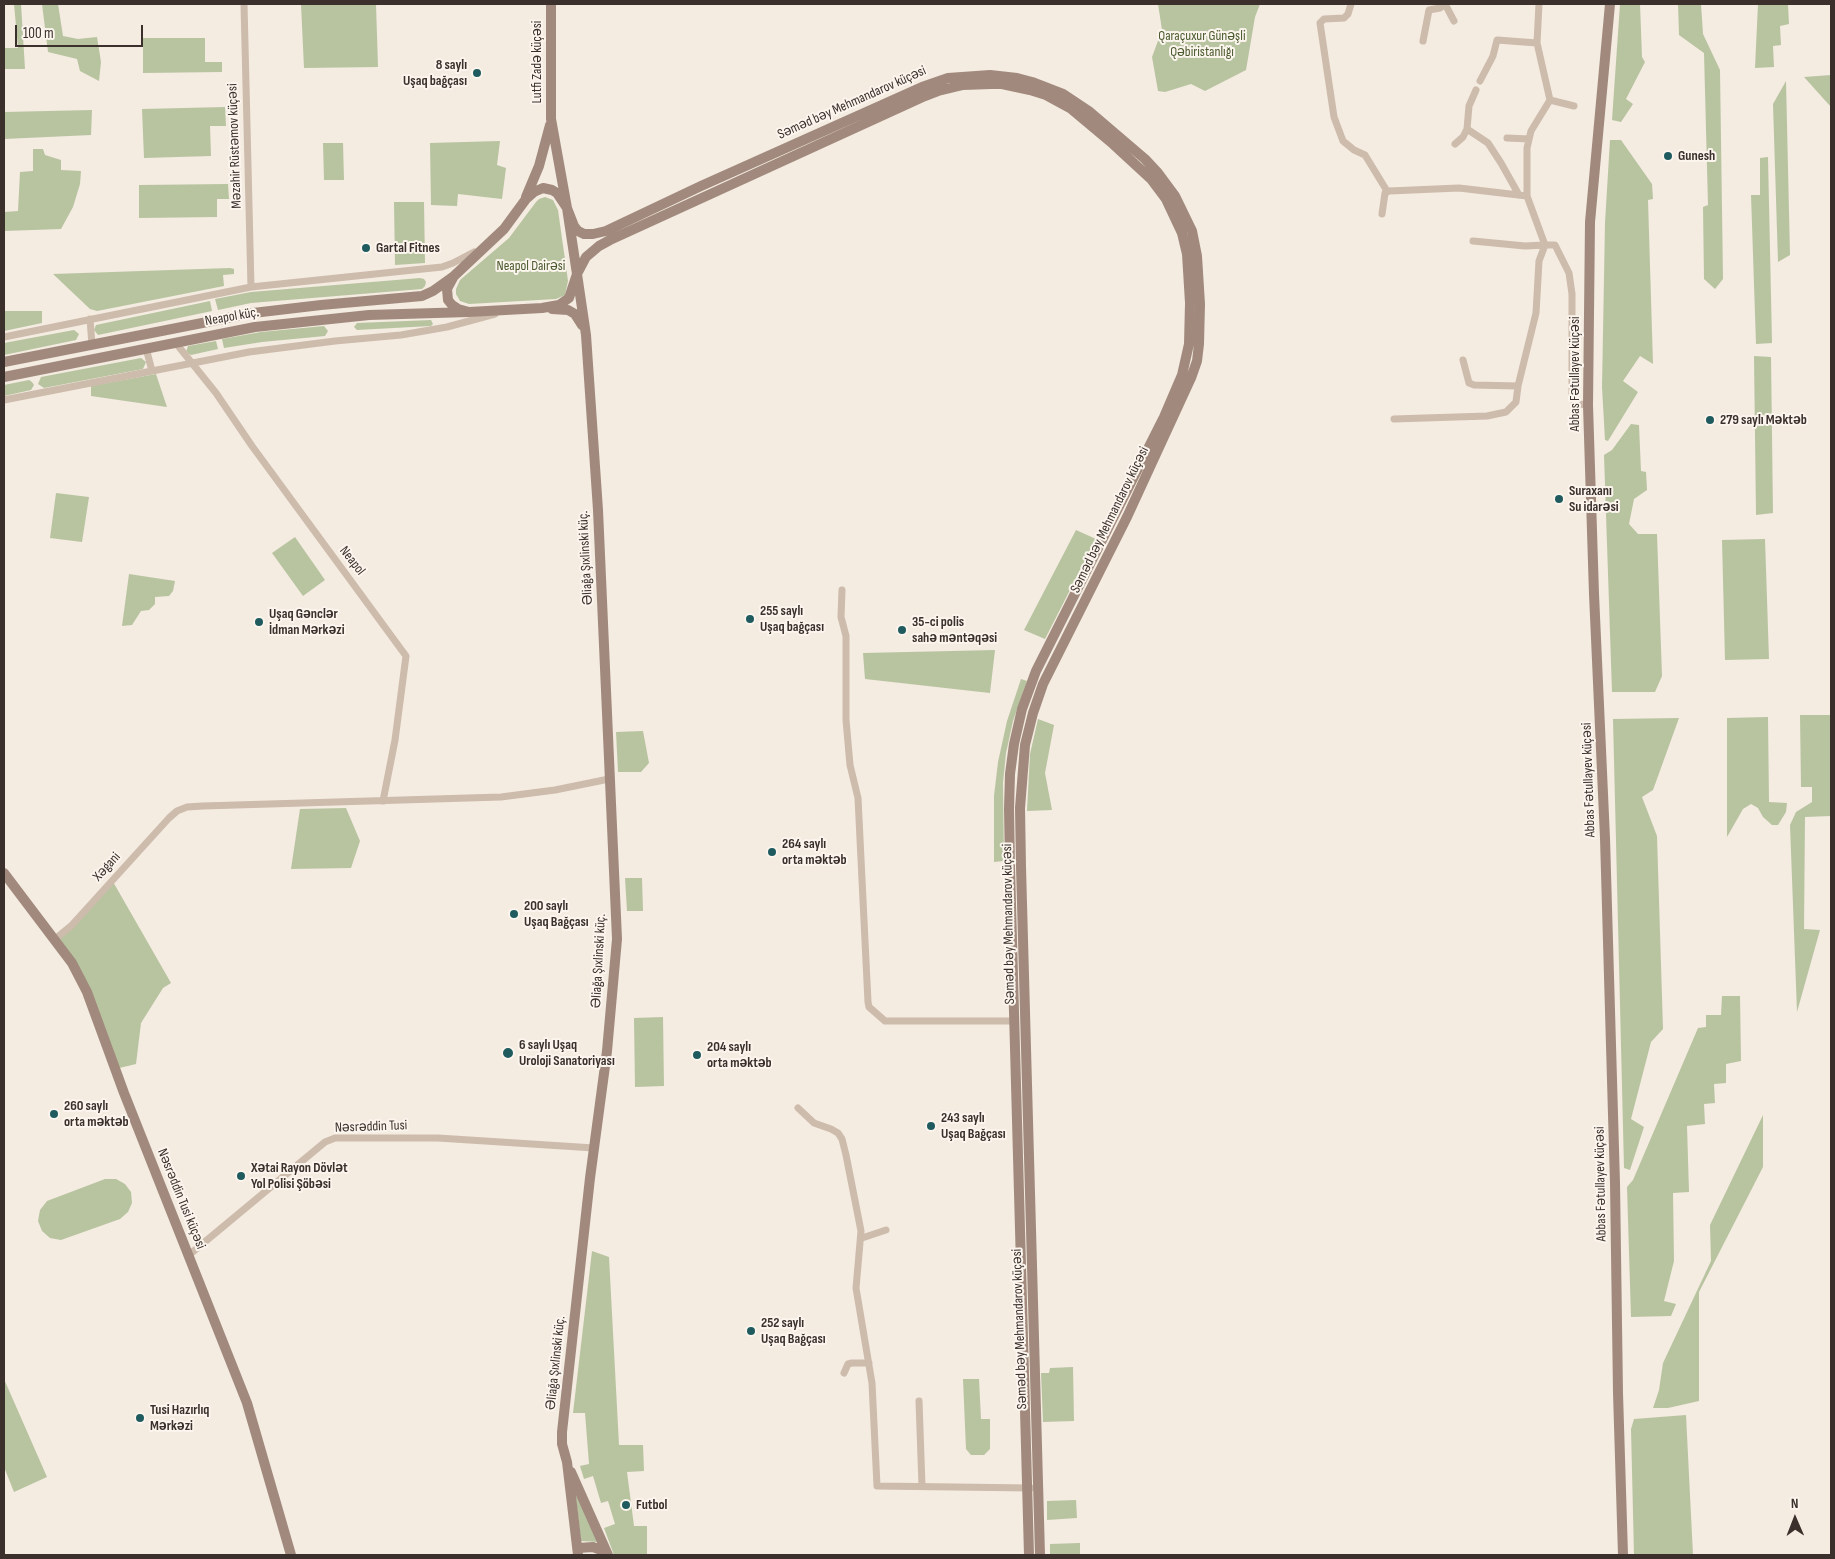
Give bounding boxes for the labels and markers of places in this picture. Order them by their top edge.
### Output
place label: 8 saylı Uşaq bağçası [403,57,467,90]
marker: 8 saylı Uşaq bağçası [471,67,483,79]
place label: Gunesh [1678,148,1715,164]
marker: Gunesh [1662,150,1674,162]
place label: Gartal Fitnes [376,240,440,256]
marker: Gartal Fitnes [360,242,372,254]
place label: 279 saylı Məktəb [1720,412,1807,428]
marker: 279 saylı Məktəb [1704,414,1716,426]
place label: Suraxanı Su idarəsi [1569,483,1619,516]
marker: Suraxanı Su idarəsi [1553,493,1565,505]
place label: 255 saylı Uşaq bağçası [760,603,824,636]
place label: Uşaq Gənclər İdman Mərkəzi [269,606,345,638]
marker: 255 saylı Uşaq bağçası [744,613,756,625]
place label: 35-ci polis sahə məntəqəsi [912,614,997,646]
marker: Uşaq Gənclər İdman Mərkəzi [253,616,265,628]
marker: 35-ci polis sahə məntəqəsi [896,624,908,636]
place label: 264 saylı orta məktəb [782,836,847,869]
marker: 264 saylı orta məktəb [766,846,778,858]
place label: 200 saylı Uşaq Bağçası [524,898,589,930]
marker: 200 saylı Uşaq Bağçası [508,908,520,920]
place label: 6 saylı Uşaq Uroloji Sanatoriyası [519,1037,615,1070]
place label: 204 saylı orta məktəb [707,1039,772,1072]
marker: 6 saylı Uşaq Uroloji Sanatoriyası [501,1046,515,1060]
marker: 204 saylı orta məktəb [691,1049,703,1061]
place label: 260 saylı orta məktəb [64,1098,129,1130]
marker: 260 saylı orta məktəb [48,1108,60,1120]
place label: 243 saylı Uşaq Bağçası [941,1110,1006,1142]
marker: 243 saylı Uşaq Bağçası [925,1120,937,1132]
place label: Xətai Rayon Dövlət Yol Polisi Şöbəsi [251,1160,348,1192]
marker: Xətai Rayon Dövlət Yol Polisi Şöbəsi [235,1170,247,1182]
place label: 252 saylı Uşaq Bağçası [761,1315,826,1348]
marker: 252 saylı Uşaq Bağçası [745,1325,757,1337]
place label: Tusi Hazırlıq Mərkəzi [150,1402,209,1434]
marker: Tusi Hazırlıq Mərkəzi [134,1412,146,1424]
place label: Futbol [636,1497,667,1513]
marker: Futbol [620,1499,632,1511]

